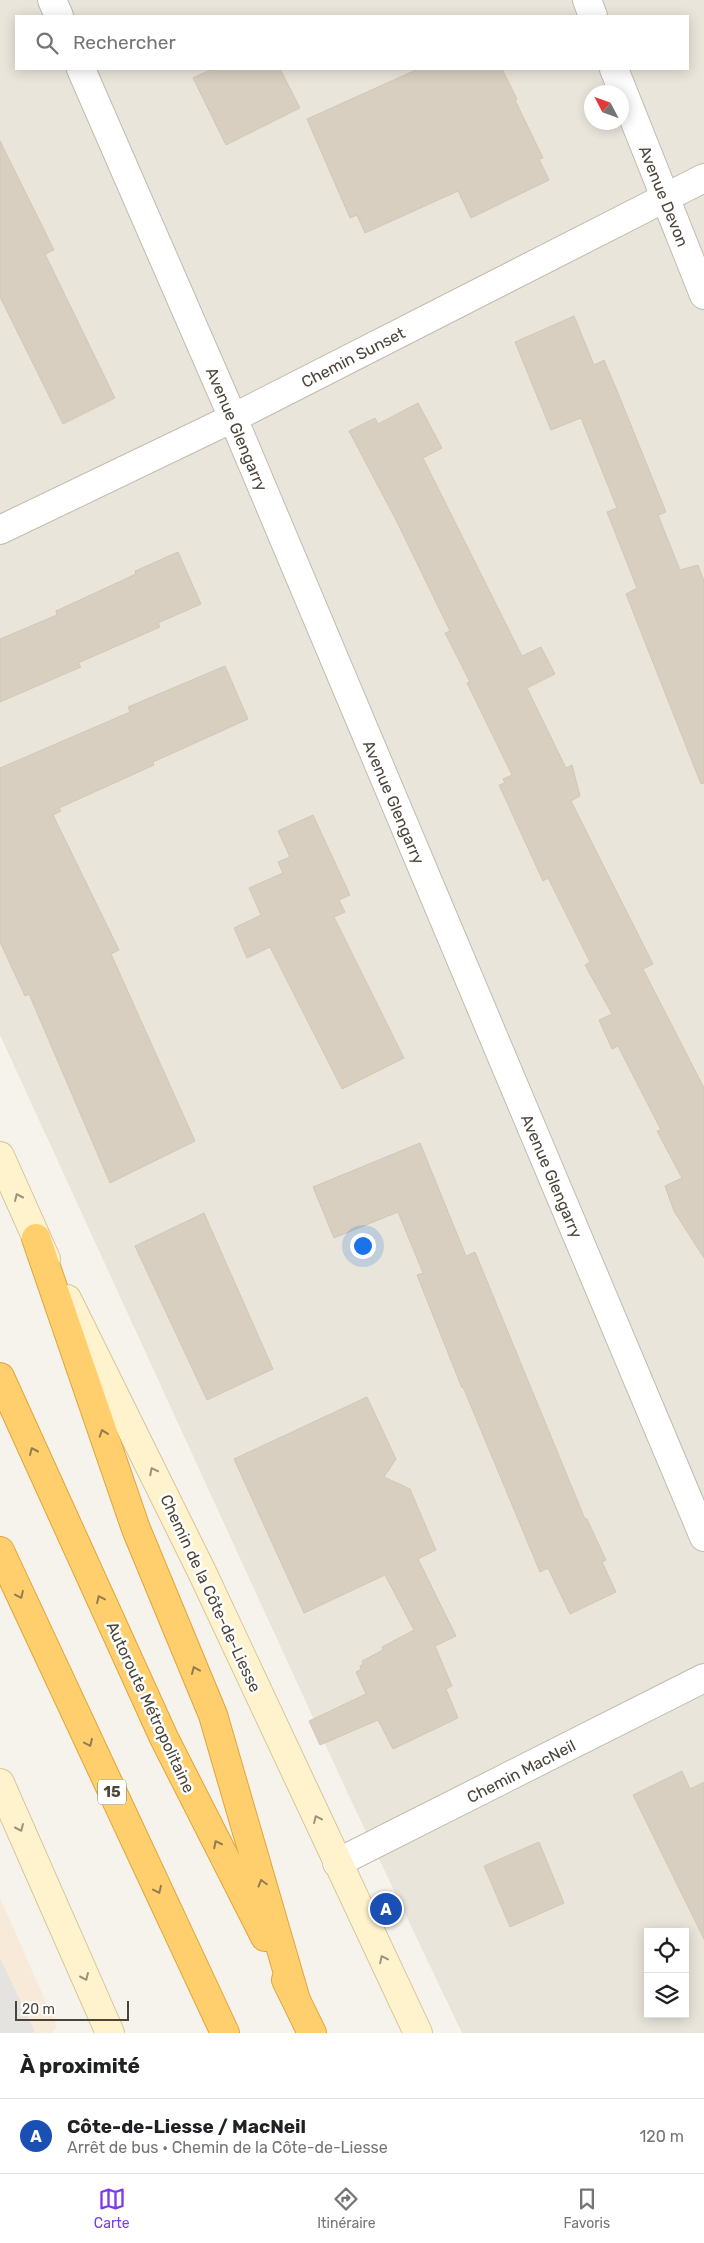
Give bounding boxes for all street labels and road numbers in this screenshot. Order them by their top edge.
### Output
street label: Avenue Devon [635,143,692,249]
street label: Chemin Sunset [298,323,408,392]
street label: Avenue Glengarry [202,364,271,494]
street label: Avenue Glengarry [359,737,428,867]
street label: Avenue Glengarry [517,1111,586,1241]
street label: Chemin de la Côte-de-Liesse [156,1491,265,1695]
street label: Autoroute Métropolitaine [102,1619,199,1796]
street label: Chemin MacNeil [464,1736,579,1807]
road number: 15 [98,1780,126,1804]

